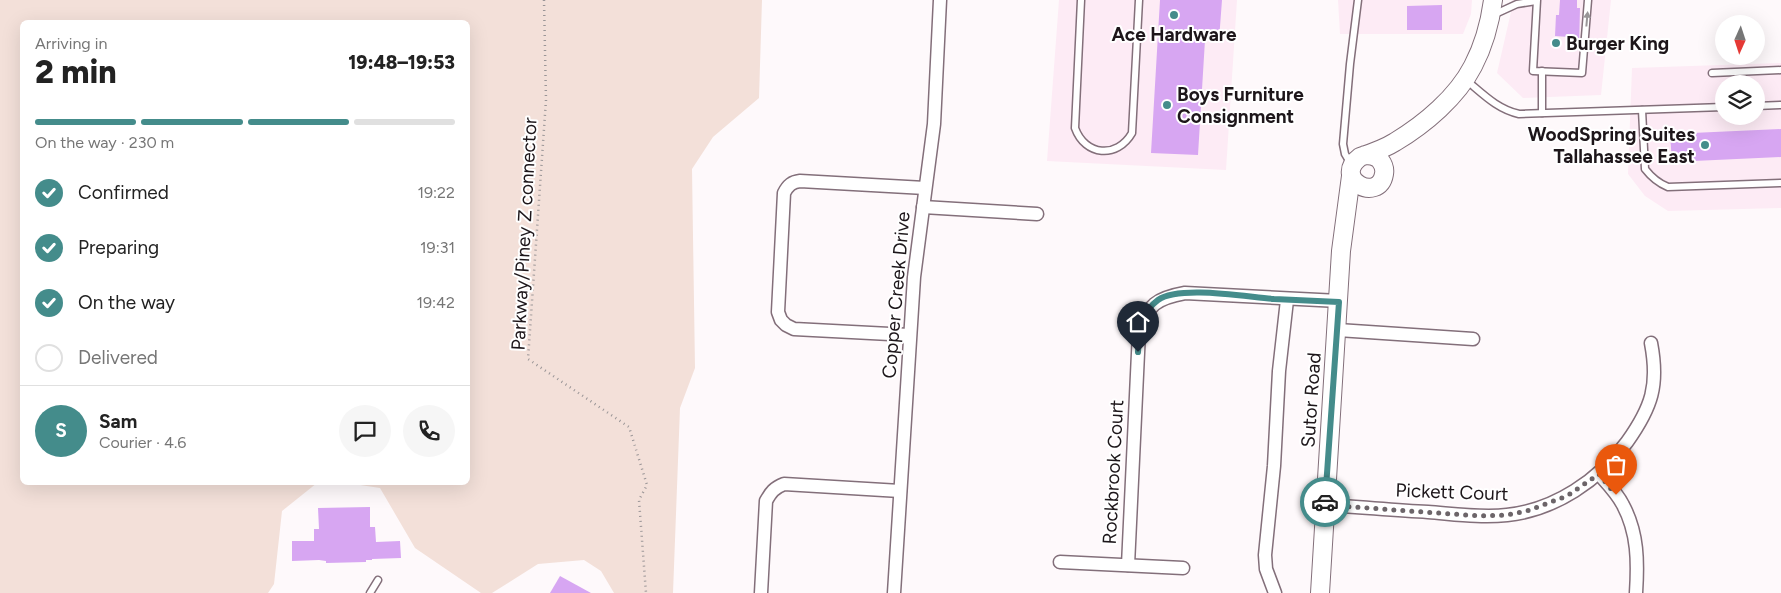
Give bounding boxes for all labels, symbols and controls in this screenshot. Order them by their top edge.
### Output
marker: Ace Hardware [1168,9,1180,21]
one-way arrow [1583,11,1591,27]
north arrow [1715,15,1765,65]
map controls [1715,15,1765,125]
place label: Ace Hardware [1111,23,1237,46]
place label: Burger King [1566,32,1669,55]
text: Arriving in [35,34,107,53]
marker: Burger King [1550,37,1562,49]
text: 19:48–19:53 [348,51,455,74]
text: 2 min [35,53,117,91]
button: layers [1715,75,1765,125]
place label: Boys Furniture Consignment [1177,83,1304,128]
marker: Boys Furniture Consignment [1161,99,1173,111]
street label: Parkway/Piney Z connector [506,116,542,351]
place label: WoodSpring Suites Tallahassee East [1528,123,1695,168]
text: On the way · 230 m [35,133,174,152]
marker: WoodSpring Suites Tallahassee East [1699,139,1711,151]
icon: check [35,179,63,207]
text: Confirmed [78,181,169,204]
text: 19:22 [417,183,455,202]
street label: Copper Creek Drive [877,211,915,379]
icon: check [35,234,63,262]
text: Preparing [78,236,159,259]
text: 19:31 [420,238,455,257]
icon: check [35,289,63,317]
text: On the way [78,291,175,314]
text: 19:42 [416,293,455,312]
pin [1117,301,1159,352]
icon: home [1124,308,1152,336]
text: Delivered [78,346,158,369]
street label: Sutor Road [1296,352,1326,448]
street label: Rockbrook Court [1098,399,1128,545]
button: chat [339,405,391,457]
button: phone [403,405,455,457]
text: Sam [99,410,137,433]
text: S [55,419,67,442]
text: Courier · 4.6 [99,433,186,452]
pin [1595,444,1637,495]
icon: bag [1602,451,1630,479]
courier [1300,477,1350,527]
street label: Pickett Court [1395,479,1509,505]
icon: car [1311,488,1339,516]

